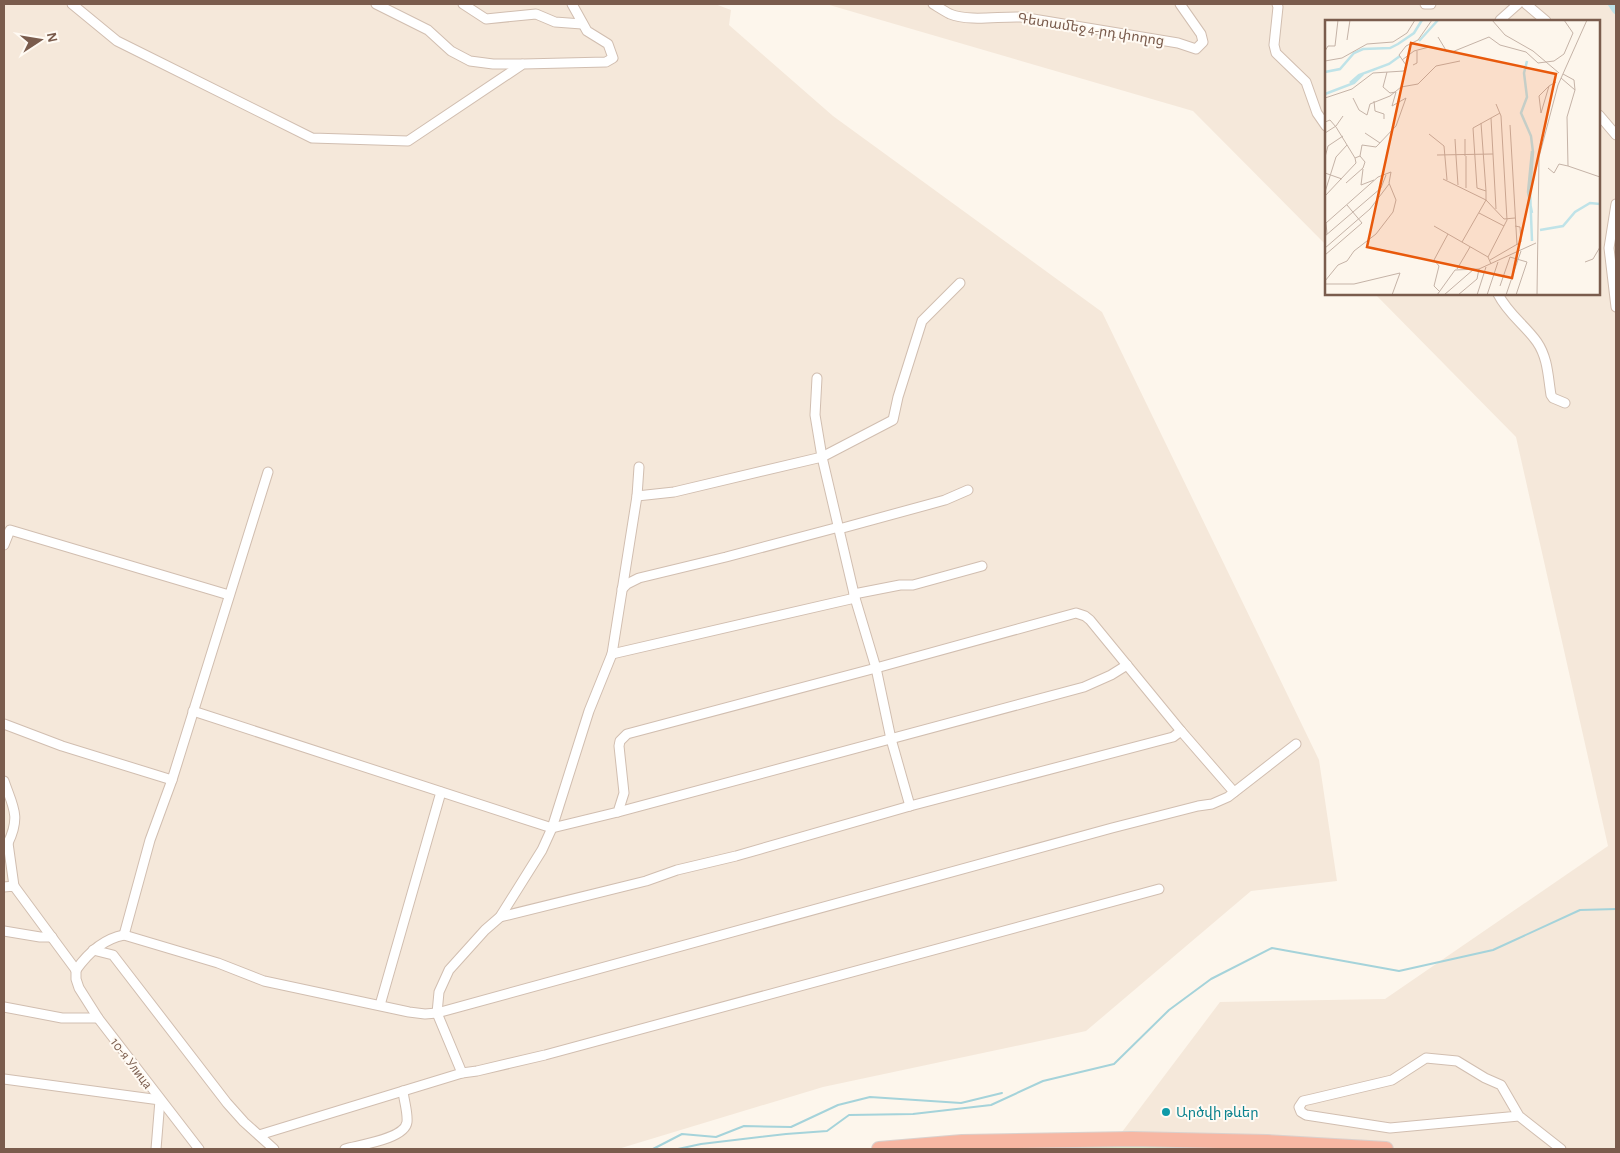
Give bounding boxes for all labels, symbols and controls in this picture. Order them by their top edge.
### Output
street label: Գետամեջ 4-րդ փողոց [1016,11,1165,49]
north arrow [15,15,65,65]
inset map [1325,20,1600,295]
text: N [44,31,60,44]
street label: 10-я Улица [108,1035,155,1092]
marker: Արծվի թևեր [1160,1106,1172,1118]
place label: Արծվի թևեր [1176,1106,1259,1120]

